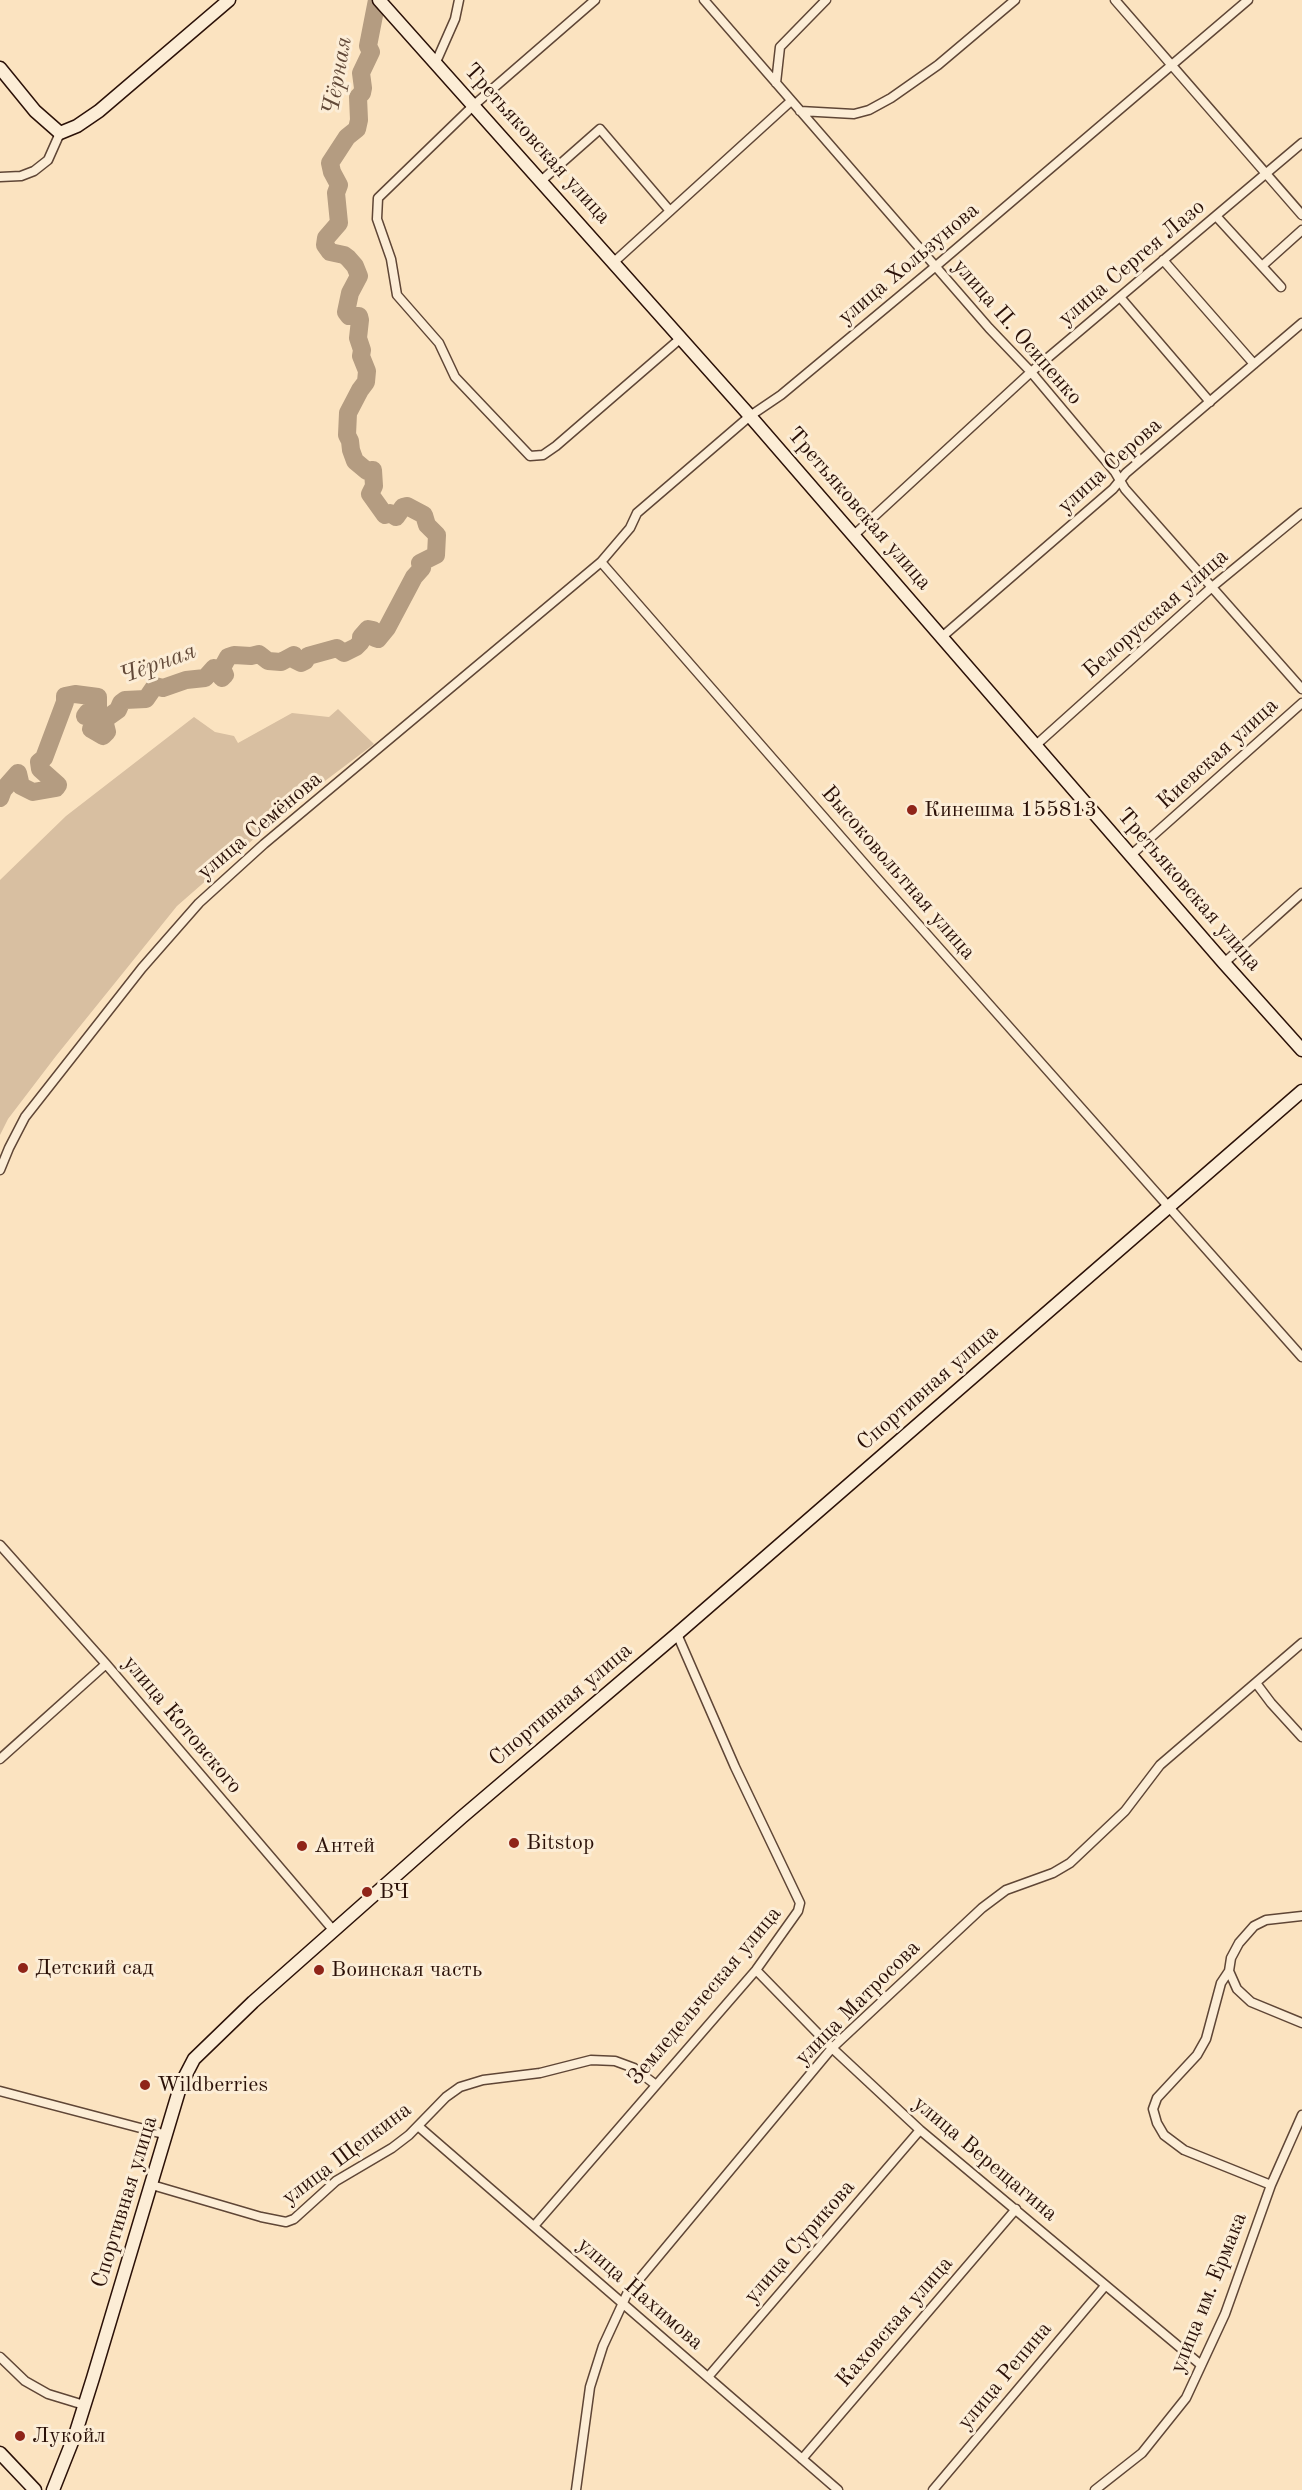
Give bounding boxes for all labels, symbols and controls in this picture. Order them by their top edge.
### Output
water label: Чёрная [317,34,359,118]
street label: Третьяковская улица [458,58,616,230]
street label: улица Сергея Лазо [1053,194,1211,332]
street label: улица Хользунова [833,197,985,331]
street label: улица П. Осипенко [946,253,1088,411]
street label: улица Серова [1052,412,1168,520]
street label: Третьяковская улица [781,422,937,596]
street label: Белорусская улица [1078,544,1234,684]
water label: Чёрная [116,637,200,691]
street label: Киевская улица [1152,693,1284,815]
street label: улица Семёнова [192,766,328,886]
street label: Высоковольтная улица [815,781,981,965]
place label: Кинешма 155813 [924,797,1097,823]
marker: Кинешма 155813 [905,803,919,817]
street label: Третьяковская улица [1111,803,1267,977]
street label: Спортивная улица [852,1319,1004,1457]
street label: Спортивная улица [484,1637,638,1773]
street label: улица Котовского [117,1651,247,1799]
place label: Bitstop [526,1830,594,1856]
place label: Антей [314,1833,375,1859]
marker: Bitstop [507,1836,521,1850]
marker: Антей [295,1839,309,1853]
place label: ВЧ [379,1879,409,1905]
marker: ВЧ [360,1885,374,1899]
street label: Земледельческая улица [622,1901,788,2091]
street label: улица Матросова [790,1935,926,2071]
place label: Детский сад [35,1955,153,1981]
place label: Воинская часть [331,1957,482,1983]
marker: Детский сад [16,1961,30,1975]
marker: Воинская часть [312,1963,326,1977]
place label: Wildberries [157,2072,268,2098]
marker: Wildberries [138,2078,152,2092]
street label: улица Верещагина [907,2091,1063,2227]
street label: улица Щепкина [277,2097,417,2211]
street label: Спортивная улица [86,2113,164,2291]
street label: улица Сурикова [739,2175,861,2309]
street label: улица им. Ермака [1165,2209,1253,2377]
street label: улица Нахимова [571,2232,709,2356]
street label: Каховская улица [831,2251,959,2393]
street label: улица Репина [952,2317,1058,2435]
place label: Лукойл [32,2423,106,2449]
marker: Лукойл [13,2429,27,2443]

